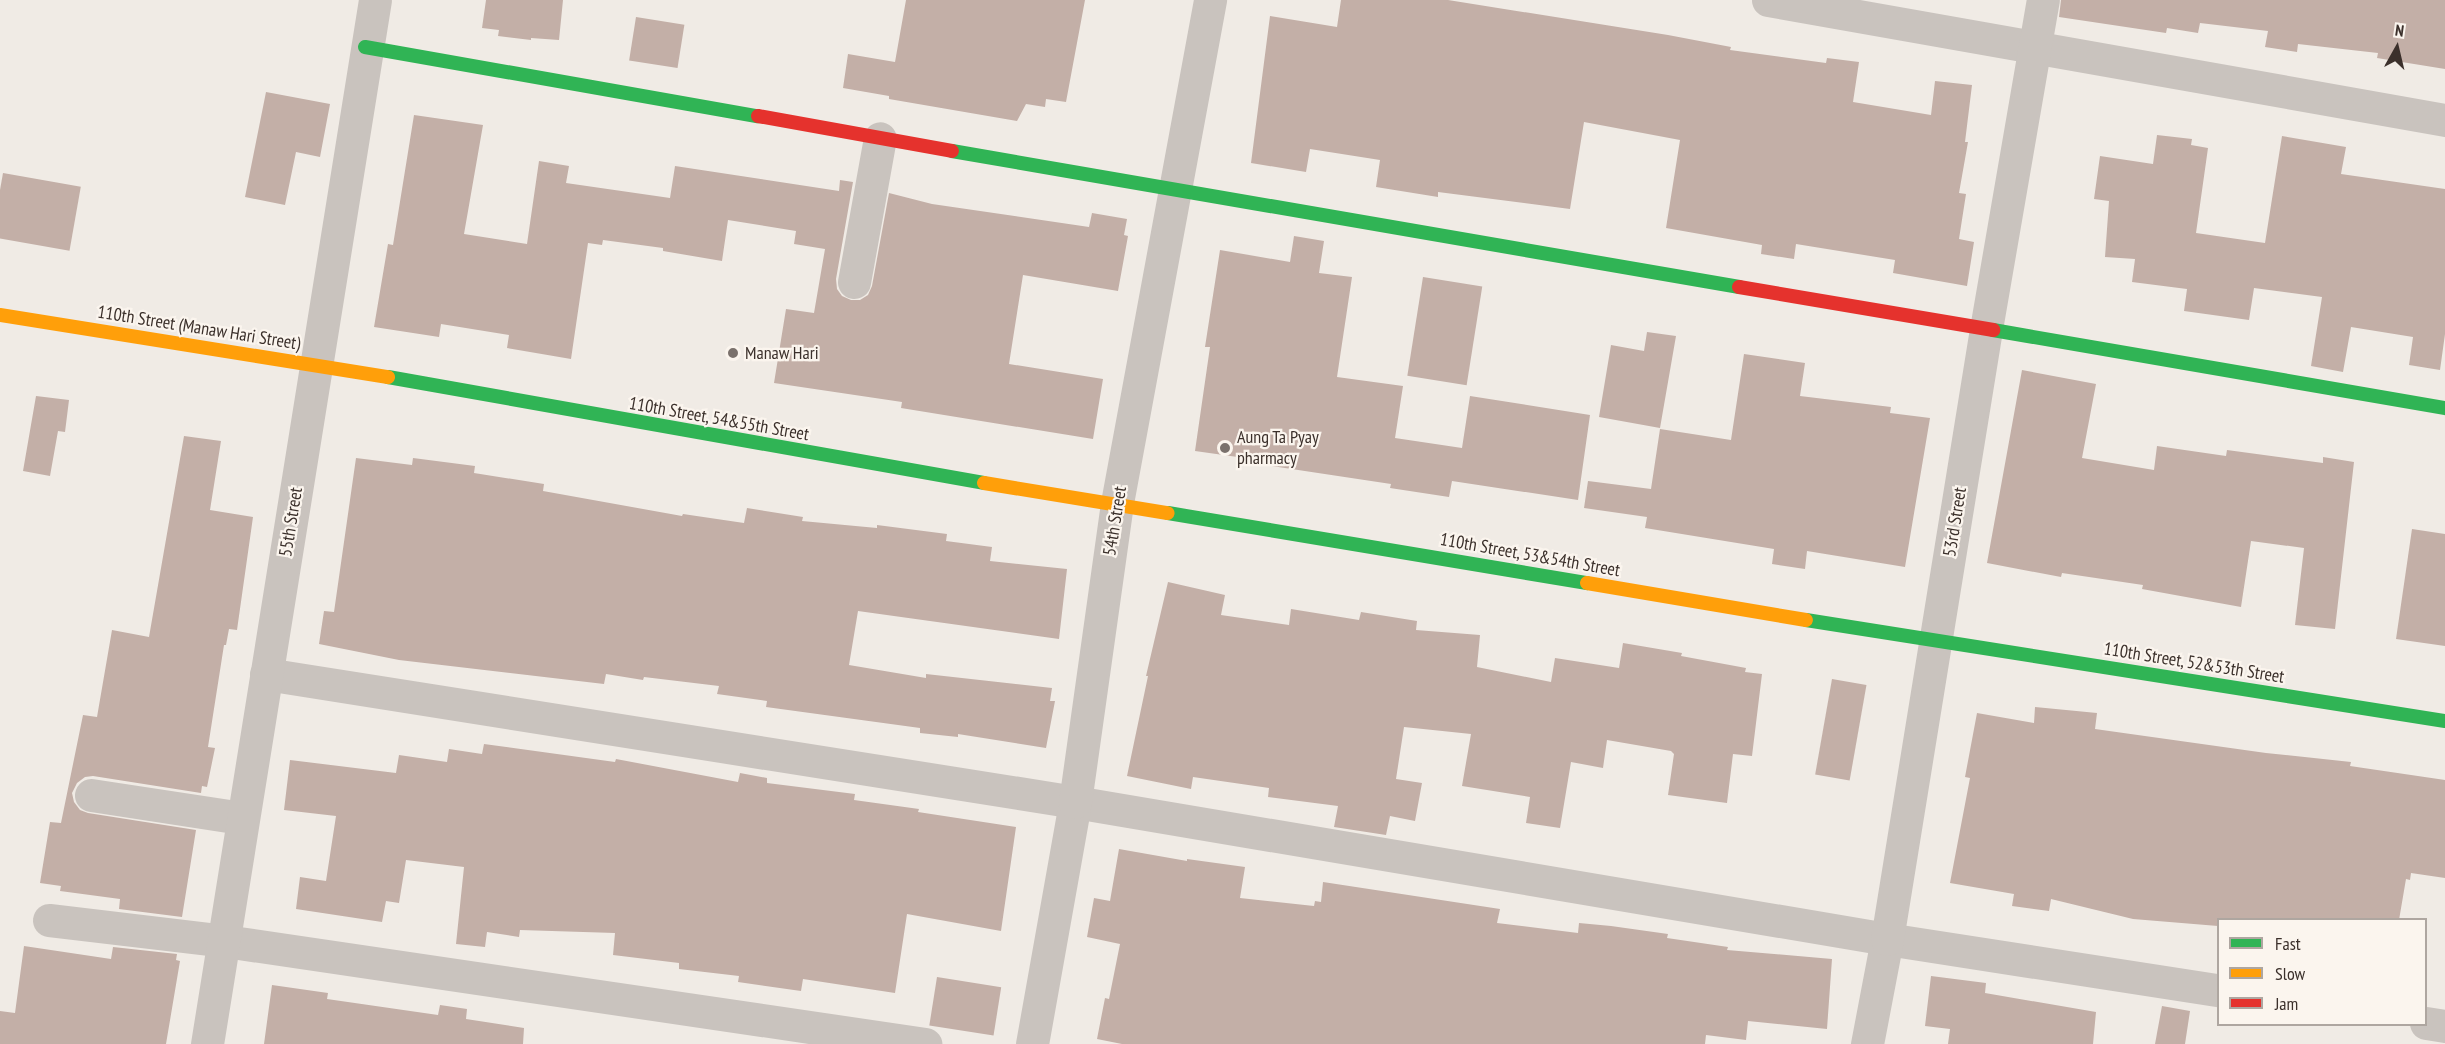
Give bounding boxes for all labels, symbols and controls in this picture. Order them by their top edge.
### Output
north arrow [2367,18,2427,78]
text: N [2394,20,2405,41]
street label: 110th Street (Manaw Hari Street) [96,301,302,355]
place label: Manaw Hari [745,342,819,364]
marker: Manaw Hari [726,346,740,360]
street label: 110th Street, 54&55th Street [627,392,811,446]
place label: Aung Ta Pyay pharmacy [1237,427,1319,470]
marker: Aung Ta Pyay pharmacy [1218,441,1232,455]
street label: 54th Street [1099,485,1131,557]
street label: 55th Street [275,486,307,558]
street label: 53rd Street [1939,486,1971,558]
street label: 110th Street, 53&54th Street [1438,528,1622,582]
street label: 110th Street, 52&53th Street [2102,638,2286,688]
legend [2217,918,2427,1026]
text: Fast [2275,932,2301,955]
text: Slow [2275,962,2305,985]
text: Jam [2275,992,2298,1015]

